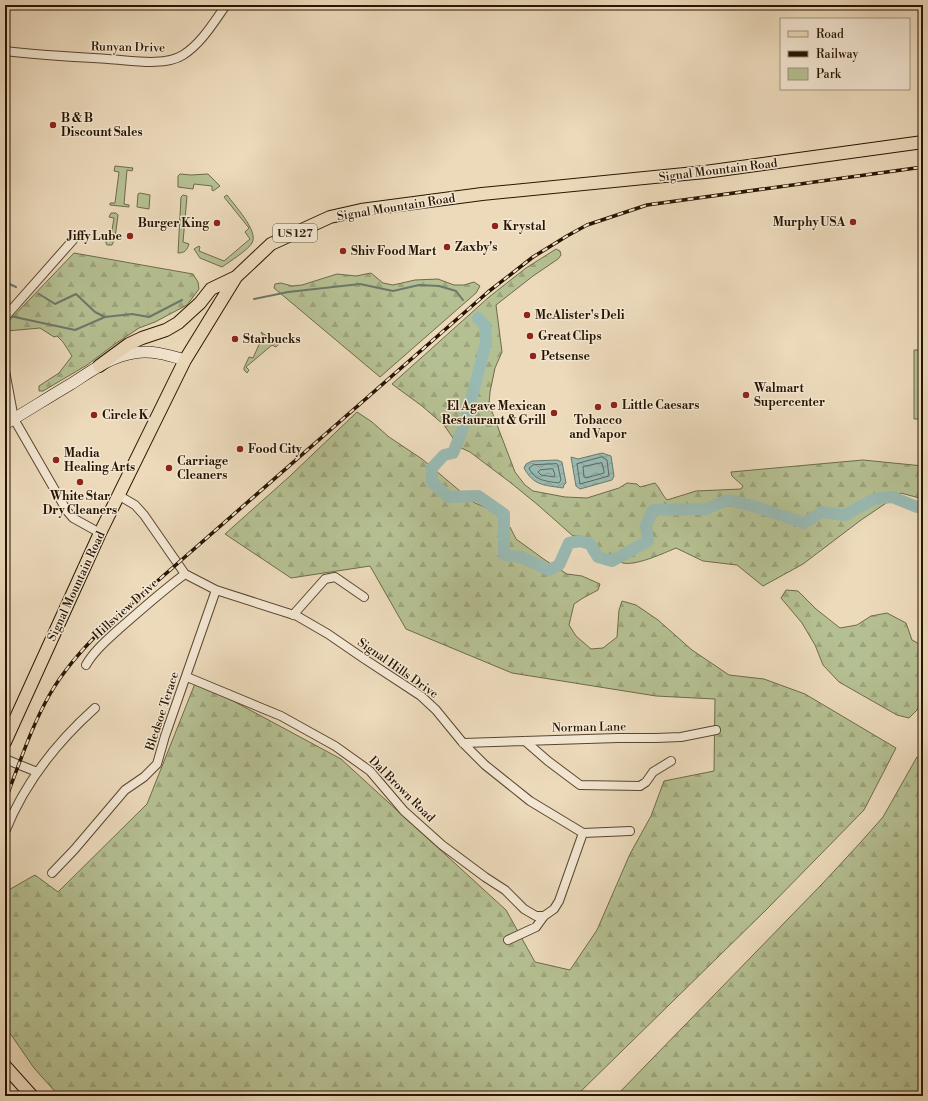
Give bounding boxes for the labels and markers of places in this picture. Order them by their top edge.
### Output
place label: B & B Discount Sales [61,111,143,140]
marker: B & B Discount Sales [48,120,58,130]
place label: Murphy USA [773,215,845,230]
place label: Burger King [138,216,210,231]
marker: Murphy USA [848,217,858,227]
marker: Burger King [212,218,222,228]
place label: Krystal [503,219,546,234]
marker: Krystal [490,221,500,231]
place label: Jiffy Lube [66,229,123,244]
marker: Jiffy Lube [125,231,135,241]
place label: Zaxby's [455,240,497,255]
marker: Zaxby's [442,242,452,252]
place label: Shiv Food Mart [351,244,437,259]
marker: Shiv Food Mart [338,246,348,256]
place label: McAlister's Deli [535,308,625,323]
marker: McAlister's Deli [522,310,532,320]
place label: Great Clips [538,329,602,344]
marker: Great Clips [525,331,535,341]
place label: Starbucks [243,332,301,347]
marker: Starbucks [230,334,240,344]
place label: Petsense [541,349,590,364]
marker: Petsense [528,351,538,361]
place label: Walmart Supercenter [753,381,825,410]
marker: Walmart Supercenter [741,390,751,400]
place label: Little Caesars [622,398,699,413]
place label: El Agave Mexican Restaurant & Grill [442,399,547,428]
marker: Little Caesars [609,400,619,410]
marker: Tobacco and Vapor [593,402,603,412]
place label: Circle K [102,408,149,423]
marker: El Agave Mexican Restaurant & Grill [549,408,559,418]
marker: Circle K [89,410,99,420]
place label: Tobacco and Vapor [569,413,627,442]
place label: Food City [248,442,303,457]
marker: Food City [235,444,245,454]
place label: Madia Healing Arts [64,446,135,475]
place label: Carriage Cleaners [177,454,229,483]
marker: Madia Healing Arts [51,455,61,465]
marker: Carriage Cleaners [164,463,174,473]
marker: White Star Dry Cleaners [75,477,85,487]
place label: White Star Dry Cleaners [43,489,117,518]

